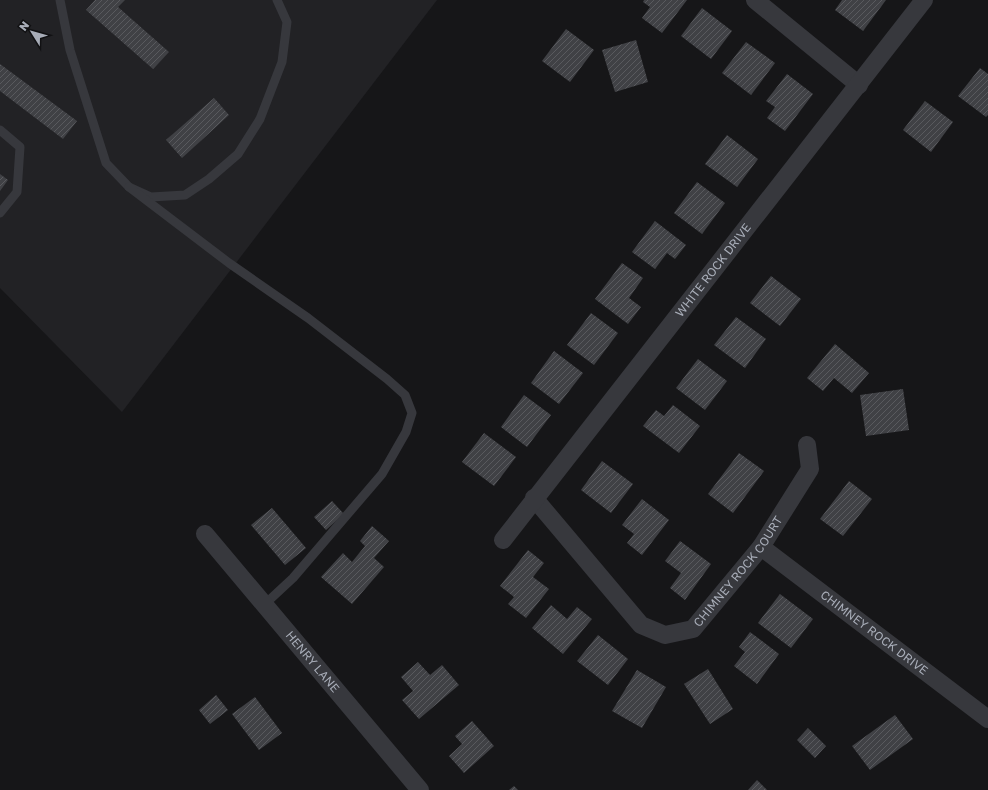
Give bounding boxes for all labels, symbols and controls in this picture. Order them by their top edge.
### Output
north arrow [12,12,52,52]
text: N [16,18,31,33]
street label: WHITE ROCK DRIVE [672,220,754,320]
street label: CHIMNEY ROCK COURT [690,513,786,630]
street label: CHIMNEY ROCK DRIVE [818,587,931,678]
street label: HENRY LANE [283,628,343,695]

